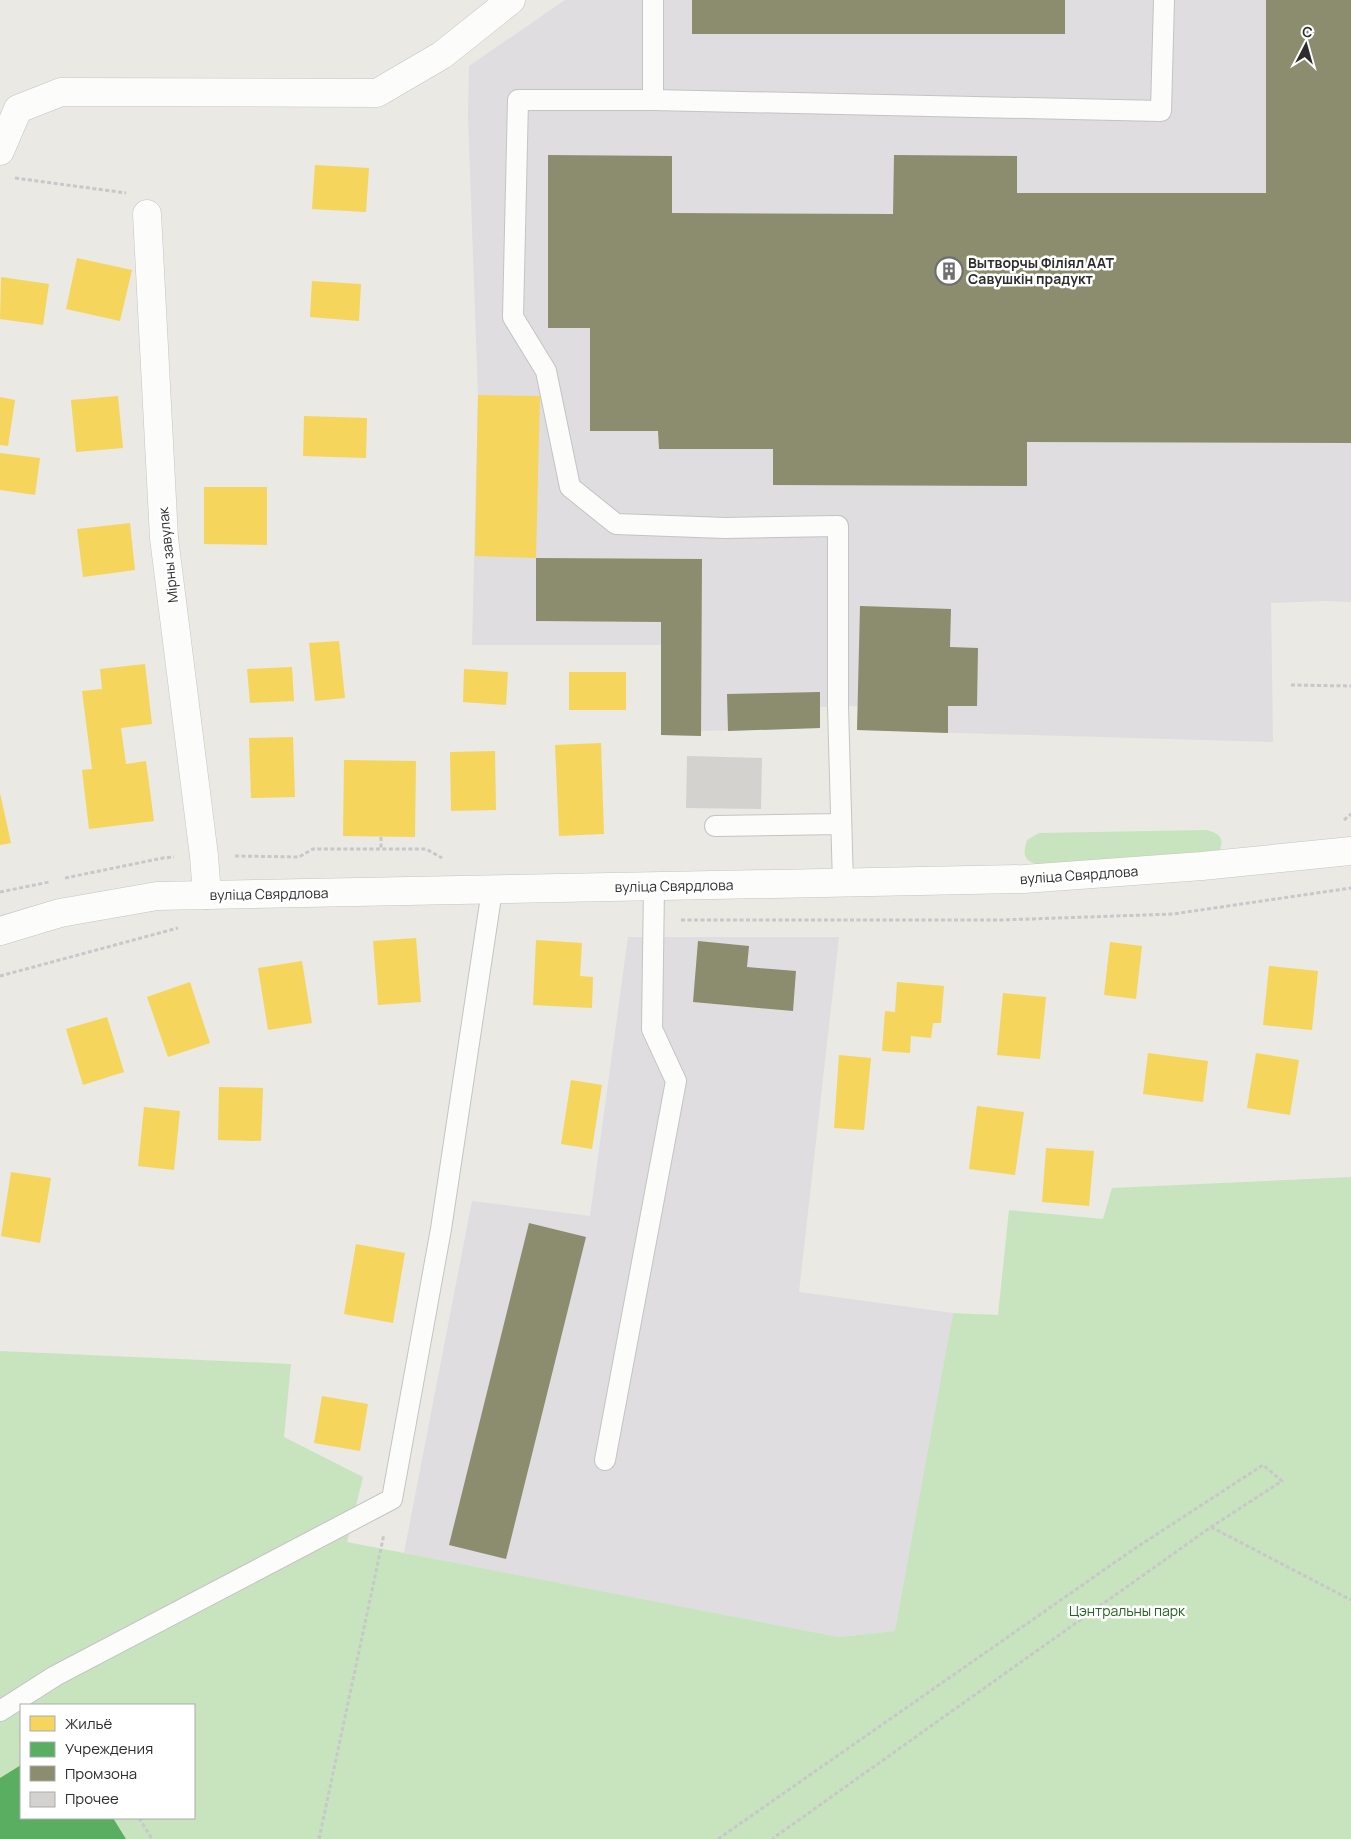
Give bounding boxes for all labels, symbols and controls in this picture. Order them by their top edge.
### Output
north arrow [1281,20,1331,70]
text: С [1301,22,1314,42]
place label: Вытворчы Філіял ААТ Савушкін прадукт [968,253,1114,288]
building icon: Вытворчы Філіял ААТ Савушкін прадукт [934,256,964,286]
street label: Мірны завулак [153,505,182,604]
street label: вуліца Свярдлова [1019,861,1139,888]
street label: вуліца Свярдлова [614,875,733,896]
street label: вуліца Свярдлова [209,883,328,904]
park label: Цэнтральны парк [1069,1601,1186,1620]
legend [20,1704,195,1819]
text: Жильё [65,1713,113,1734]
text: Учреждения [65,1738,153,1759]
text: Промзона [65,1763,137,1784]
text: Прочее [65,1788,119,1809]

